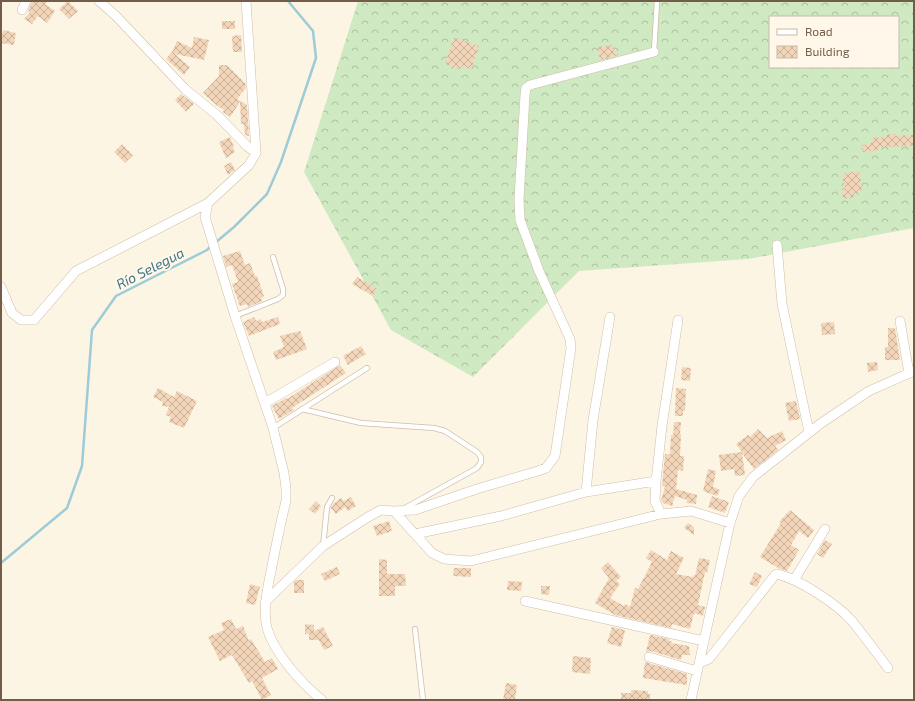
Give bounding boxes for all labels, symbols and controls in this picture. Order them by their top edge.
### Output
legend [769,16,899,68]
text: Road [805,24,833,38]
text: Building [805,44,850,58]
water label: Río Selegua [113,244,187,292]

